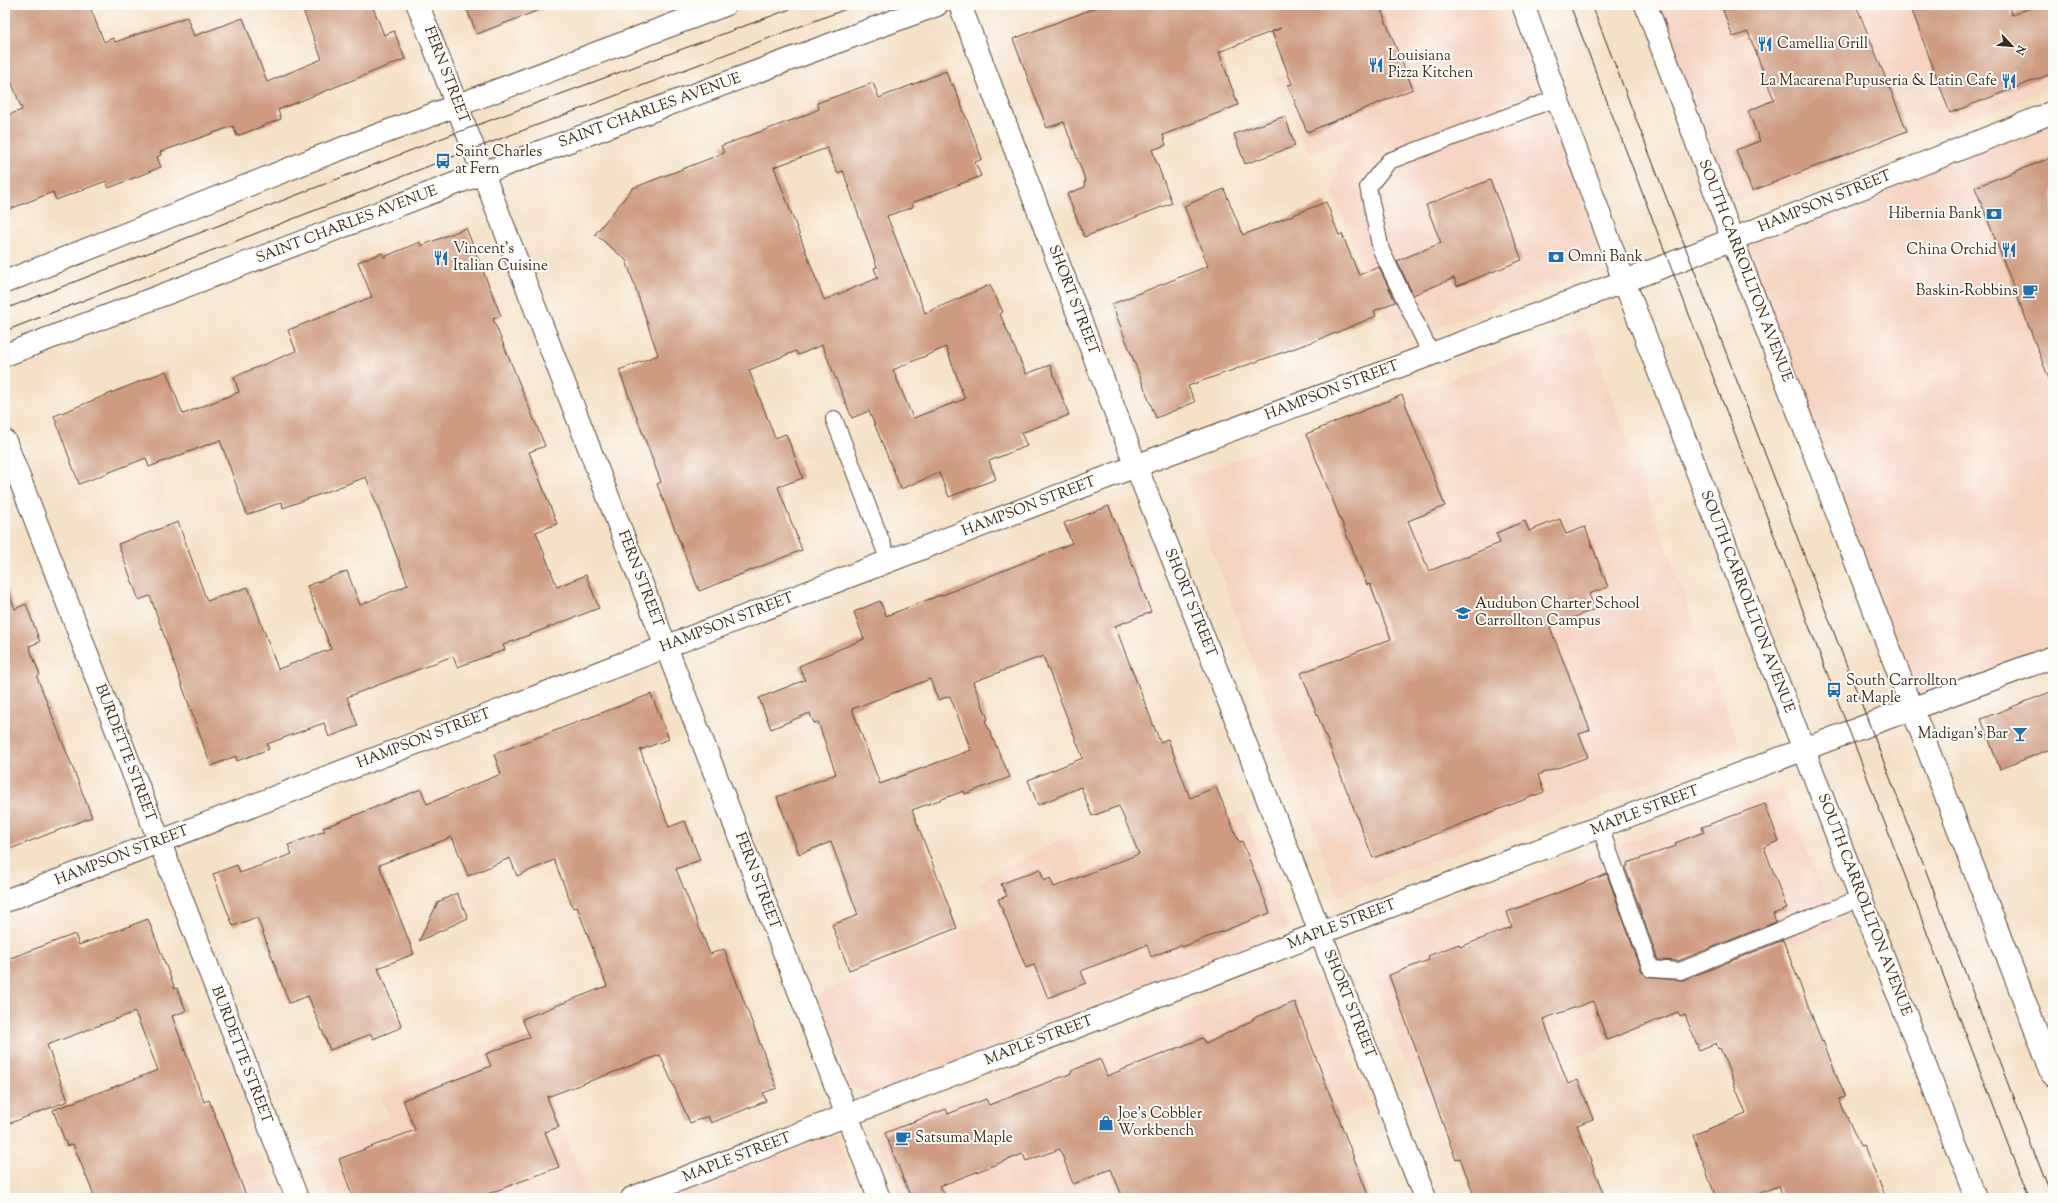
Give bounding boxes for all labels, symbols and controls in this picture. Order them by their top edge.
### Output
street label: FERN STREET [418,24,474,127]
north arrow [1992,26,2032,66]
place label: Camellia Grill [1777,34,1868,55]
restaurant icon: Camellia Grill [1756,35,1774,53]
text: N [2011,42,2030,58]
place label: Louisiana Pizza Kitchen [1388,46,1473,84]
restaurant icon: Louisiana Pizza Kitchen [1367,56,1385,74]
street label: SAINT CHARLES AVENUE [556,68,744,154]
place label: La Macarena Pupuseria & Latin Cafe [1760,71,1997,92]
restaurant icon: La Macarena Pupuseria & Latin Cafe [2000,72,2018,90]
place label: Saint Charles at Fern [455,142,542,180]
bus stop icon: Saint Charles at Fern [434,152,452,170]
street label: SOUTH CARROLLTON AVENUE [1693,157,1797,385]
street label: HAMPSON STREET [1755,166,1895,238]
street label: SAINT CHARLES AVENUE [253,181,441,269]
place label: Hibernia Bank [1889,204,1982,225]
bank icon: Hibernia Bank [1985,205,2003,223]
place label: Vincent's Italian Cuisine [453,239,548,277]
place label: China Orchid [1906,240,1998,261]
restaurant icon: China Orchid [2000,241,2018,259]
street label: SHORT STREET [1042,242,1104,358]
place label: Omni Bank [1568,247,1643,268]
bank icon: Omni Bank [1547,248,1565,266]
restaurant icon: Vincent's Italian Cuisine [432,249,450,267]
place label: Baskin-Robbins [1916,281,2018,302]
cafe icon: Baskin-Robbins [2021,282,2039,300]
street label: HAMPSON STREET [1262,356,1402,426]
street label: HAMPSON STREET [959,472,1099,542]
street label: SOUTH CARROLLTON AVENUE [1695,488,1799,716]
street label: FERN STREET [612,528,668,631]
street label: SHORT STREET [1159,545,1222,661]
street label: HAMPSON STREET [657,588,797,658]
place label: Audubon Charter School Carrollton Campus [1475,594,1640,632]
school or university icon: Audubon Charter School Carrollton Campus [1454,604,1472,622]
place label: South Carrollton at Maple [1846,671,1957,709]
street label: BURDETTE STREET [89,681,161,825]
bus stop icon: South Carrollton at Maple [1825,681,1843,699]
street label: HAMPSON STREET [354,704,494,774]
place label: Madigan's Bar [1918,724,2008,745]
bar icon: Madigan's Bar [2011,725,2029,743]
street label: MAPLE STREET [1588,780,1703,841]
street label: SOUTH CARROLLTON AVENUE [1812,791,1916,1019]
street label: HAMPSON STREET [52,821,192,891]
street label: FERN STREET [729,830,785,933]
street label: MAPLE STREET [1285,894,1400,955]
street label: SHORT STREET [1318,946,1381,1062]
street label: BURDETTE STREET [205,983,277,1127]
street label: MAPLE STREET [982,1010,1097,1071]
place label: Joe's Cobbler Workbench [1117,1104,1203,1142]
shop icon: Joe's Cobbler Workbench [1097,1114,1115,1132]
street label: MAPLE STREET [680,1127,795,1188]
place label: Satsuma Maple [915,1128,1013,1149]
cafe icon: Satsuma Maple [894,1129,912,1147]

